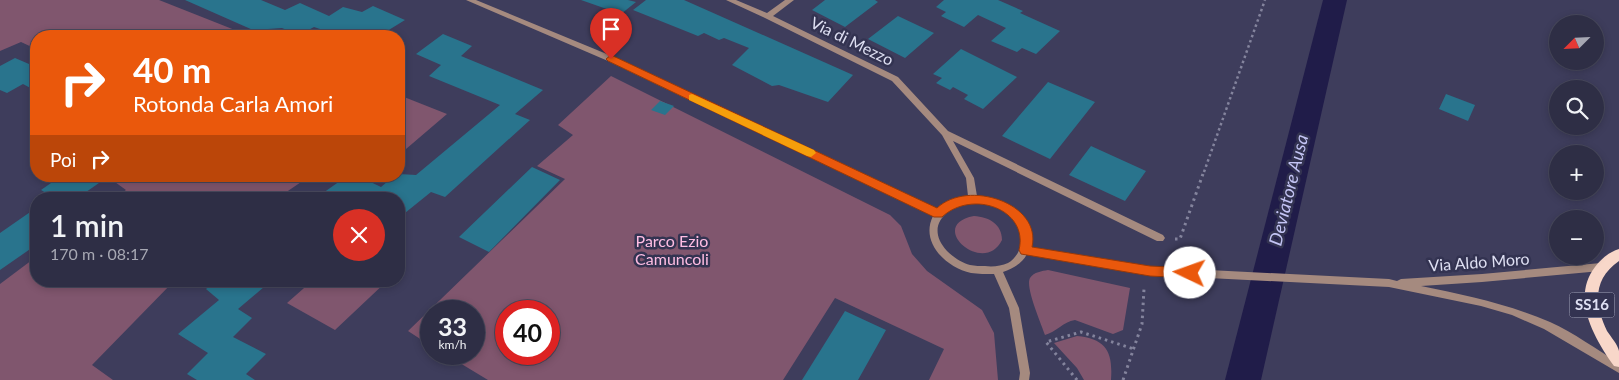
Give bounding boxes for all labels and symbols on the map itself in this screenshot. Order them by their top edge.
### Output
pin [590,8,632,59]
street label: Via di Mezzo [808,12,897,69]
north arrow [1549,15,1604,70]
water label: Deviatore Ausa [1264,132,1312,248]
park label: Parco Ezio Camuncoli [635,231,709,268]
position arrow [1163,246,1215,298]
street label: Via Aldo Moro [1428,248,1530,275]
road number: SS16 [1570,292,1614,318]
speed limit sign: 40 [495,300,560,365]

